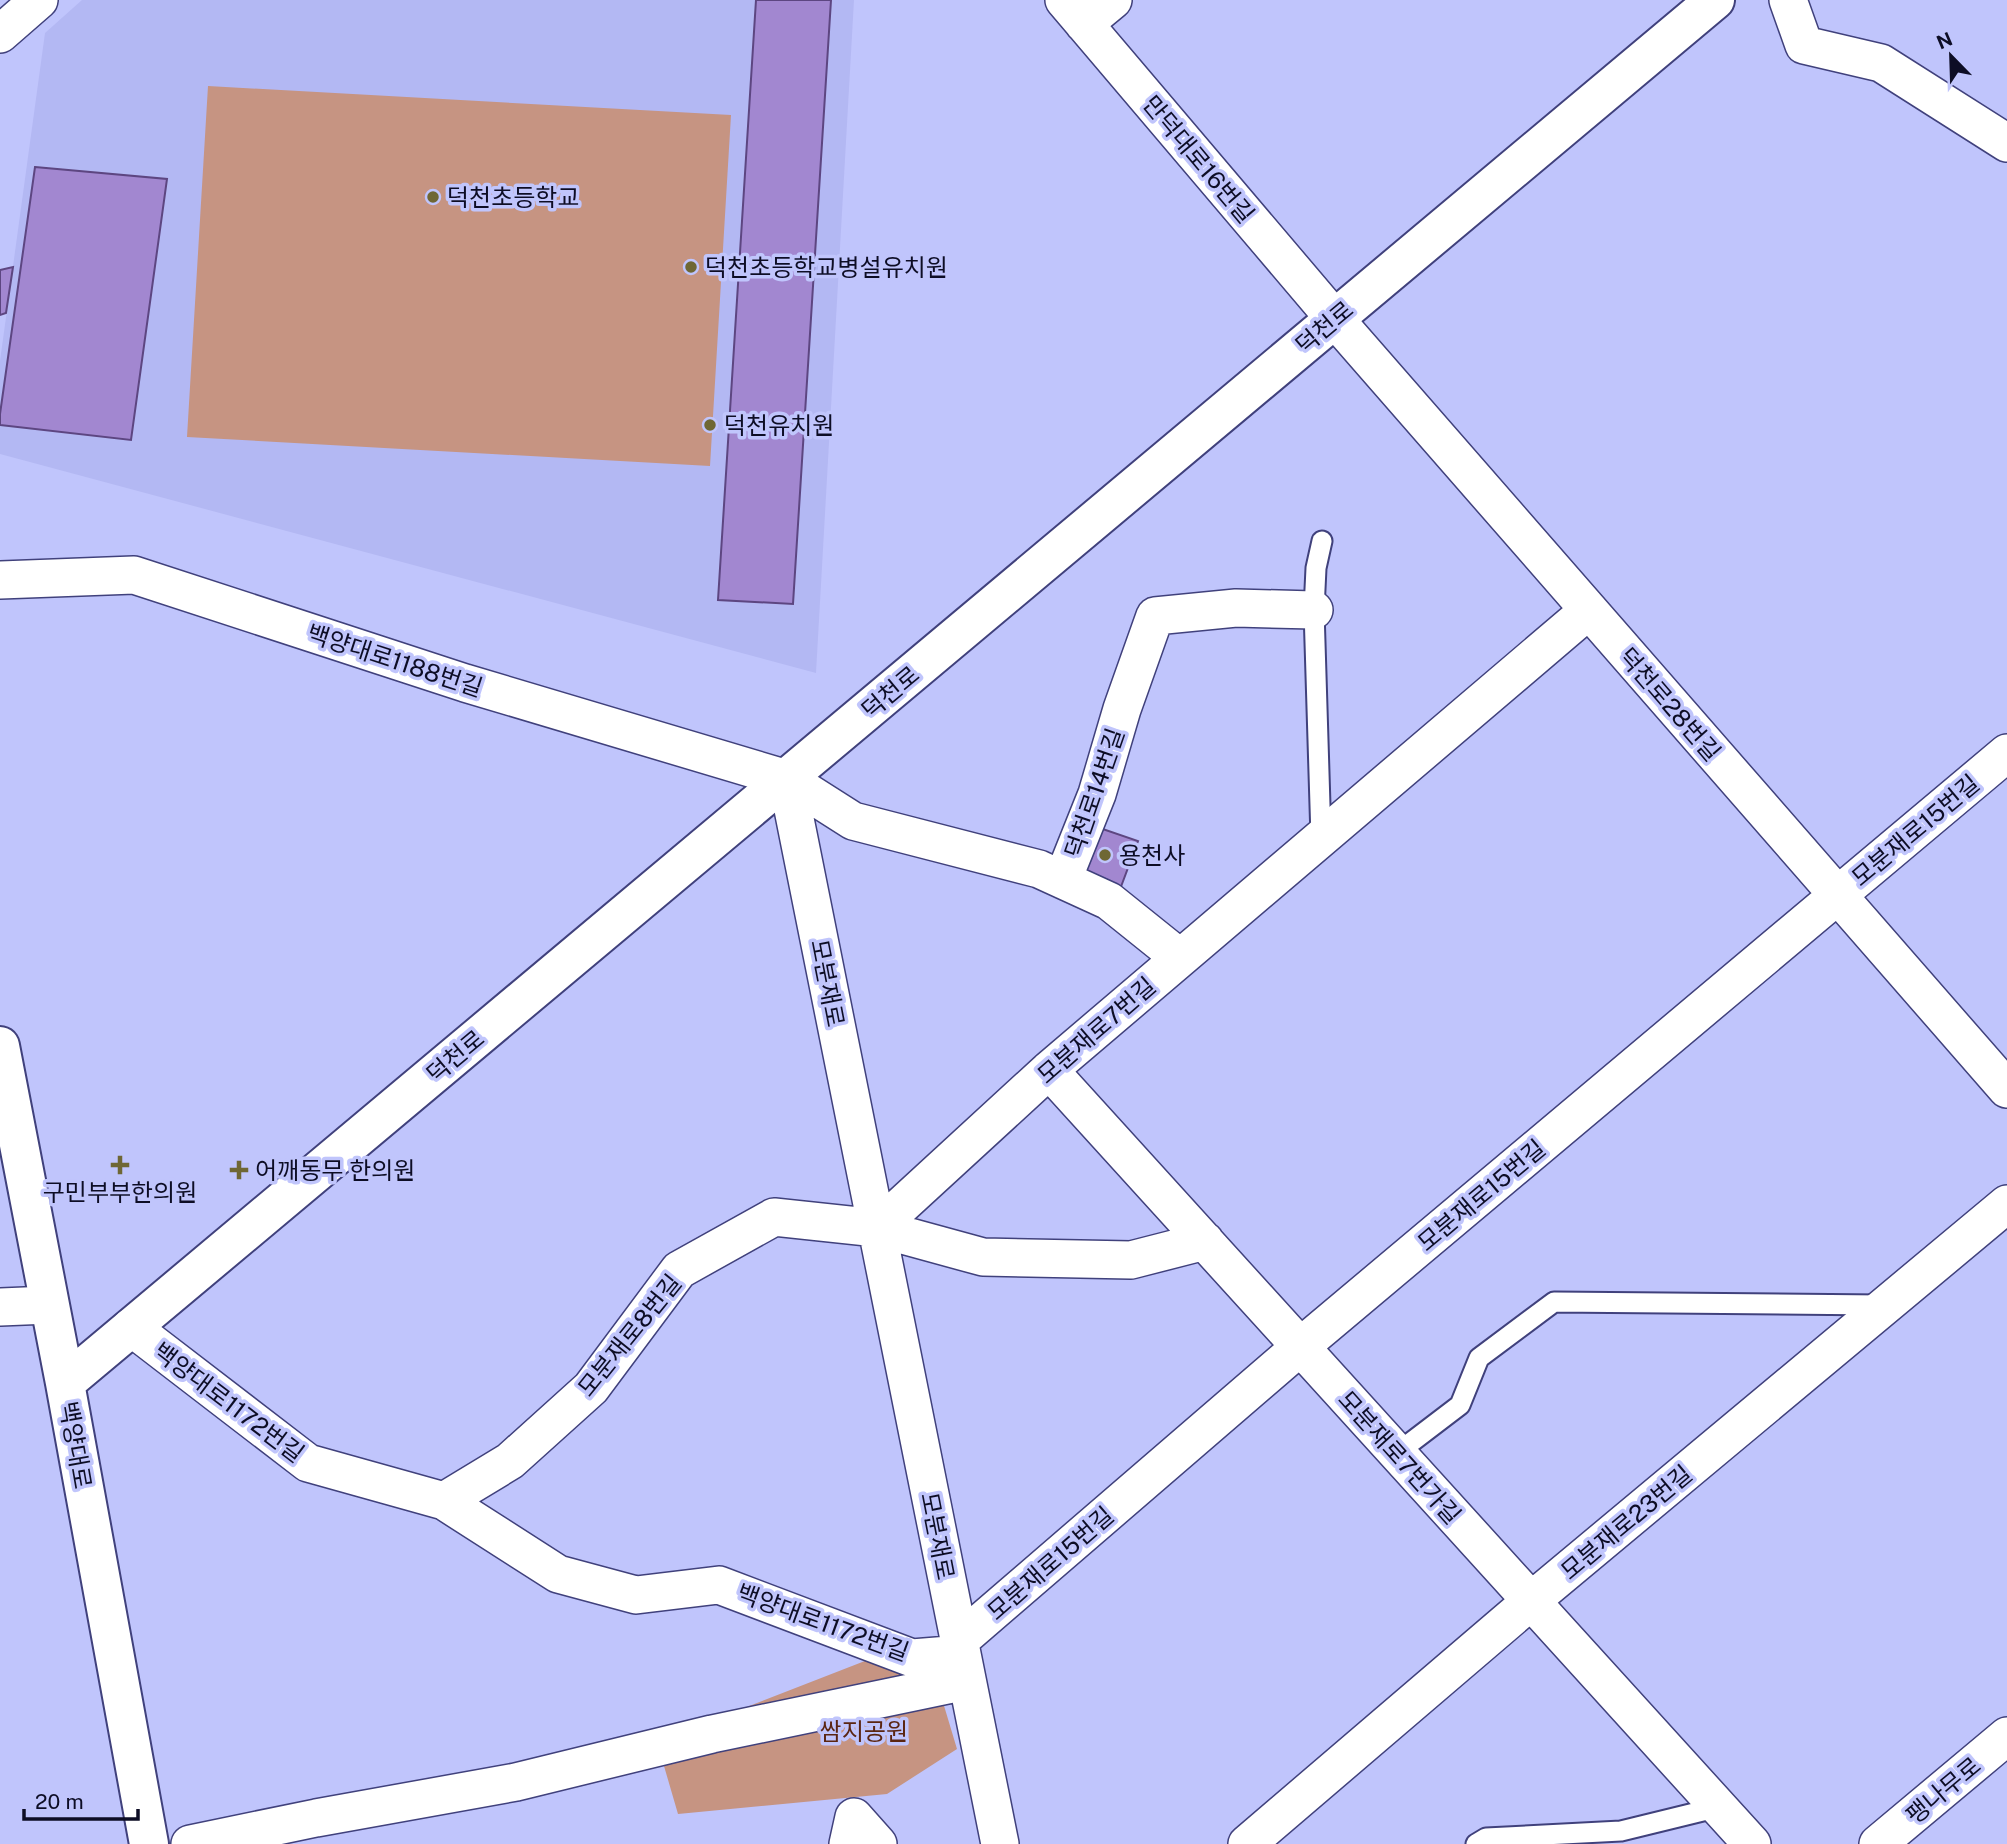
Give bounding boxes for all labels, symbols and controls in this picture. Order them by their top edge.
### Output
north arrow [1916,21,1986,91]
text: N [1933,27,1955,53]
street label: 만덕대로16번길 [1138,90,1260,228]
place label: 덕천초등학교 [447,183,579,211]
marker: 덕천초등학교 [425,189,441,205]
place label: 덕천초등학교병설유치원 [705,253,948,281]
marker: 덕천초등학교병설유치원 [683,259,699,275]
street label: 덕천로 [1290,295,1358,359]
place label: 덕천유치원 [724,411,834,439]
marker: 덕천유치원 [702,417,718,433]
street label: 백양대로1188번길 [304,618,486,702]
street label: 덕천로28번길 [1613,642,1727,766]
street label: 덕천로 [856,660,924,724]
street label: 덕천로14번길 [1059,724,1129,862]
street label: 모분재로15번길 [1846,769,1984,891]
place label: 용천사 [1119,841,1185,869]
marker: 용천사 [1097,847,1113,863]
street label: 모분재로 [806,937,850,1029]
street label: 모분재로7번길 [1031,971,1161,1089]
street label: 덕천로 [421,1024,489,1088]
street label: 모분재로15번길 [1412,1134,1550,1256]
marker: 구민부부한의원 [110,1155,130,1175]
place label: 어깨동무 한의원 [255,1156,415,1184]
marker: 어깨동무 한의원 [229,1160,249,1180]
place label: 구민부부한의원 [43,1178,197,1206]
street label: 모분재로8번길 [572,1269,686,1401]
street label: 백양대로1172번길 [148,1336,310,1468]
street label: 모분재로7번가길 [1333,1385,1467,1529]
street label: 백양대로 [55,1399,97,1491]
street label: 모분재로23번길 [1555,1459,1697,1585]
street label: 모분재로 [916,1490,960,1582]
street label: 모분재로15번길 [981,1501,1119,1625]
street label: 백양대로1172번길 [733,1578,913,1666]
park label: 쌈지공원 [820,1717,908,1745]
street label: 팽나무로 [1900,1751,1986,1829]
scale bar [24,1778,138,1822]
text: 20 m [35,1789,84,1814]

